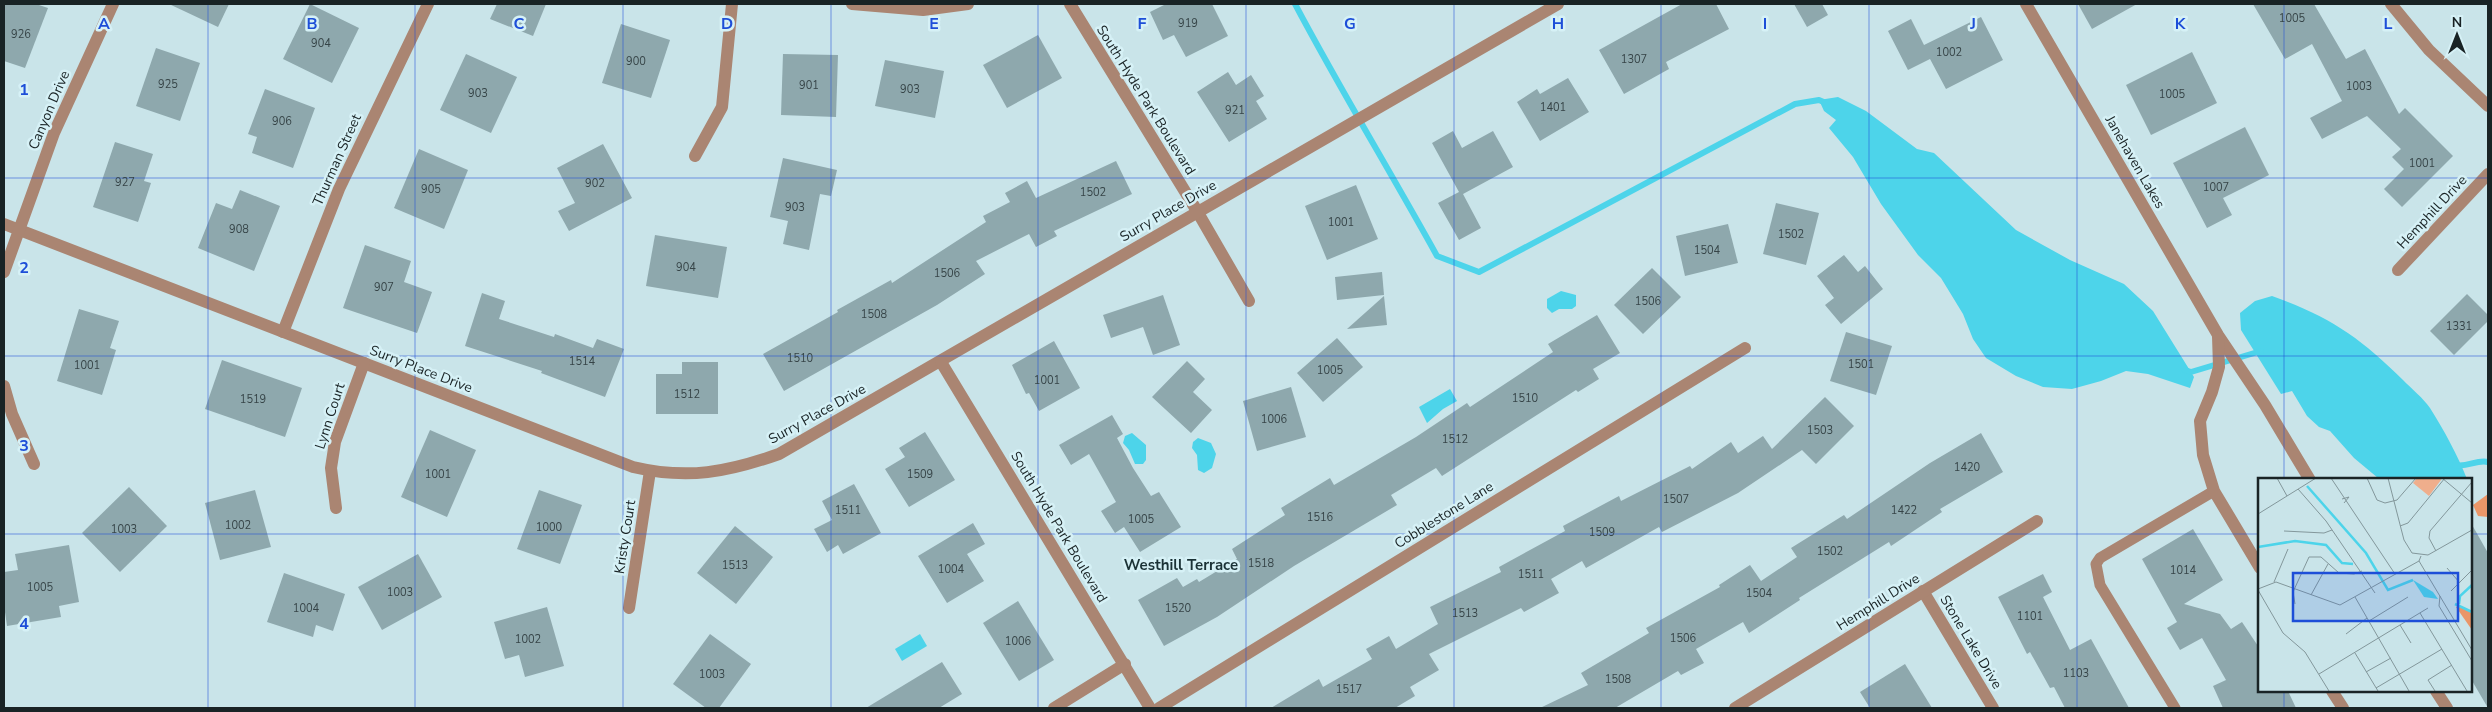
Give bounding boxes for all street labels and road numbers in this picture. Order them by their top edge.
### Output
street label: South Hyde Park Boulevard [1092,21,1200,179]
street label: Canyon Drive [24,68,74,152]
street label: Thurman Street [308,111,366,209]
street label: Janehaven Lakes [2100,111,2170,212]
street label: Hemphill Drive [2393,171,2471,253]
street label: Surry Place Drive [1116,176,1220,246]
street label: Surry Place Drive [367,341,475,397]
street label: Surry Place Drive [765,379,869,449]
street label: Lynn Court [310,380,350,452]
street label: South Hyde Park Boulevard [1006,448,1112,606]
street label: Cobblestone Lane [1391,477,1497,553]
street label: Kristy Court [610,499,640,575]
street label: Hemphill Drive [1833,569,1923,635]
street label: Stone Lake Drive [1935,592,2007,692]

